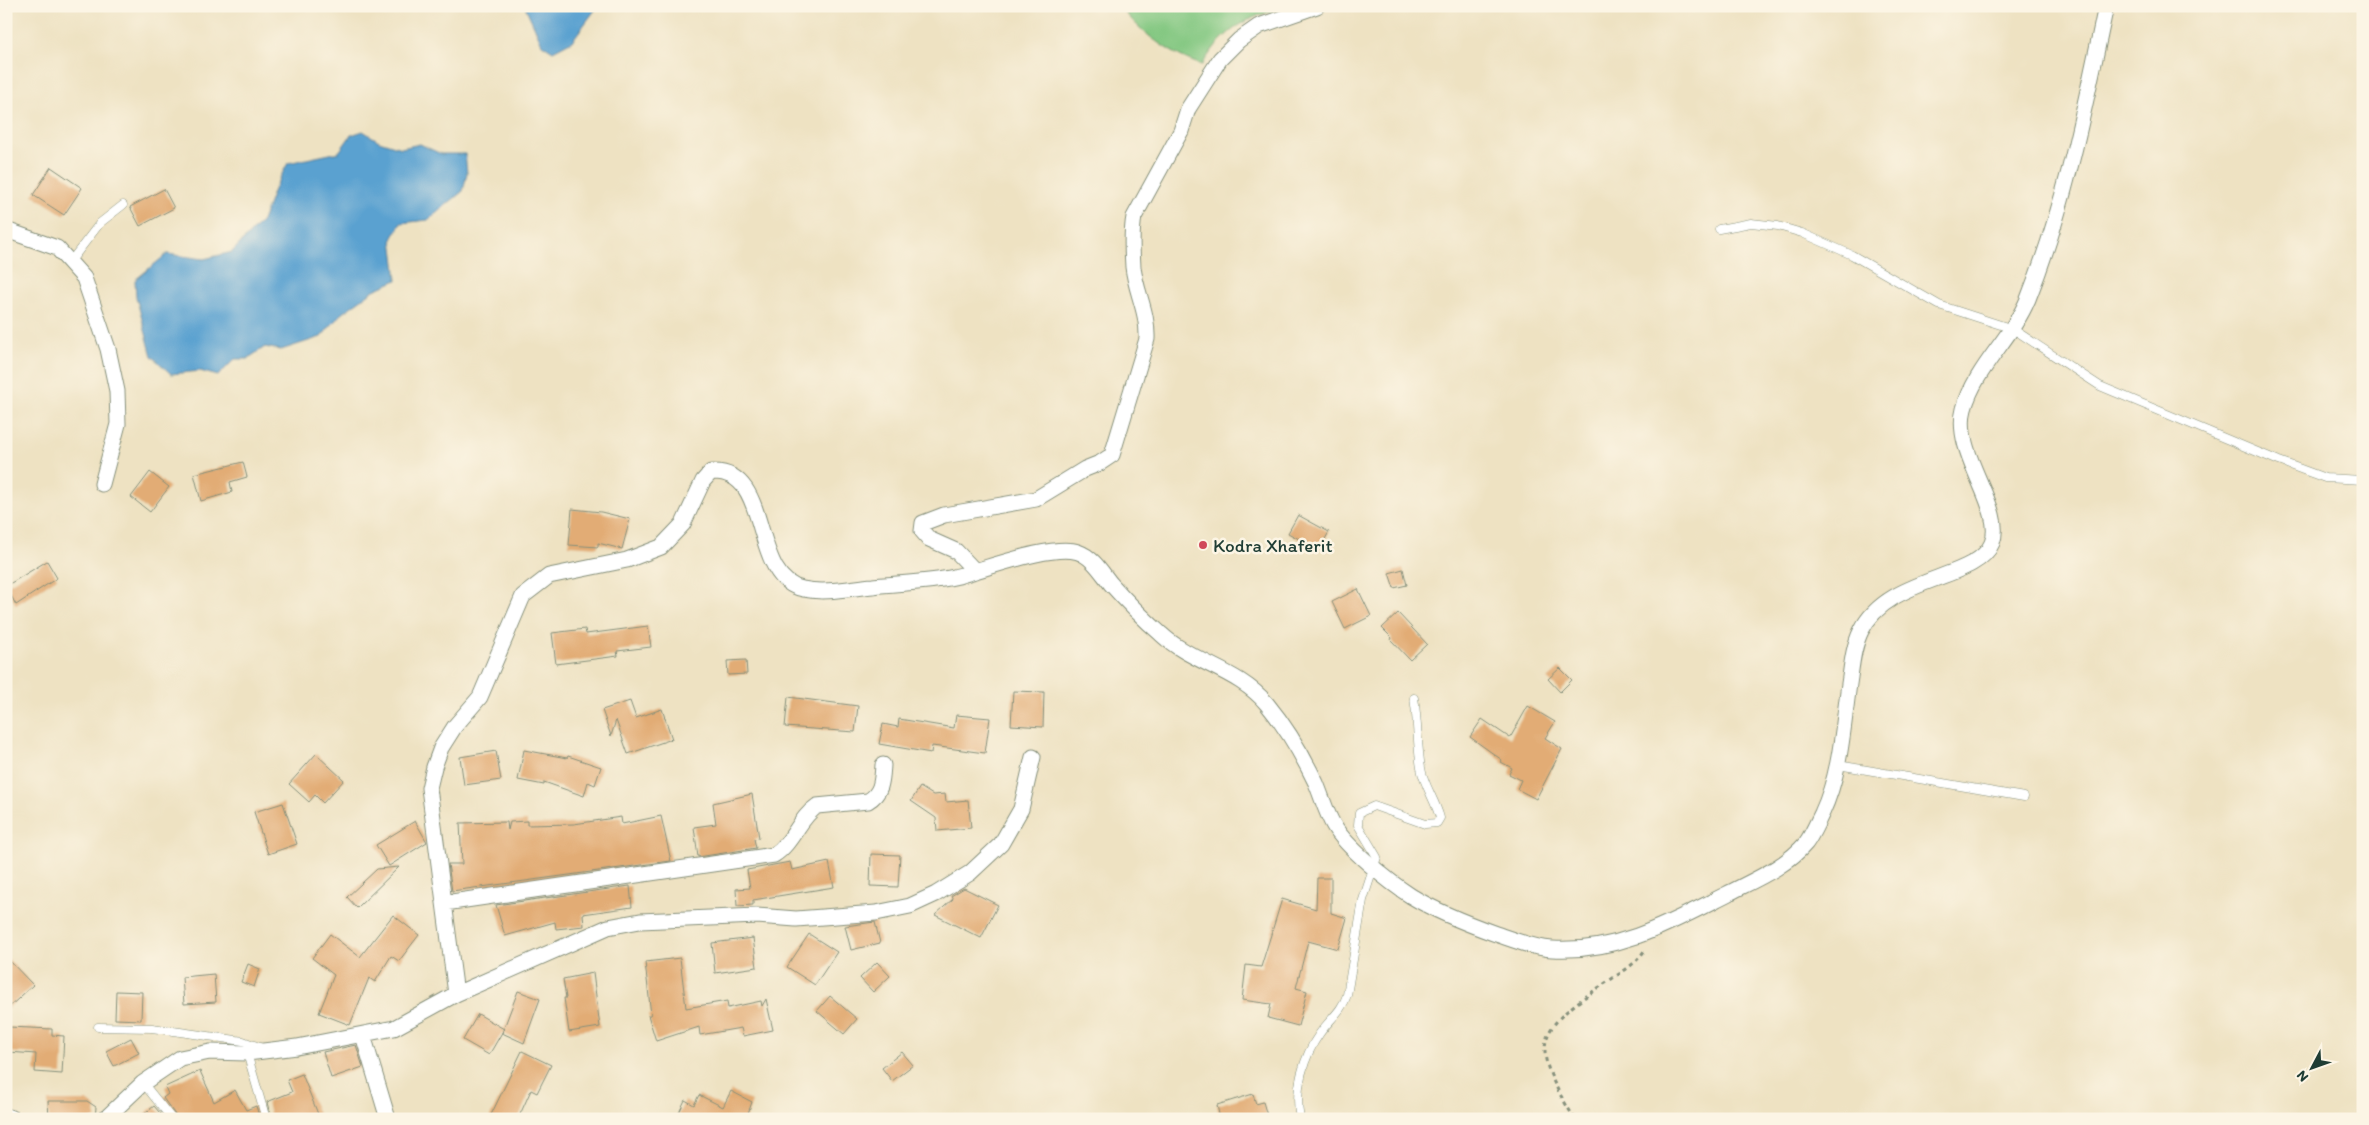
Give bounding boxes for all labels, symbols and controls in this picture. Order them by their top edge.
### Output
place label: Kodra Xhaferit [1213,534,1333,557]
marker: Kodra Xhaferit [1197,539,1209,551]
north arrow [2286,1042,2336,1092]
text: N [2293,1067,2312,1085]

